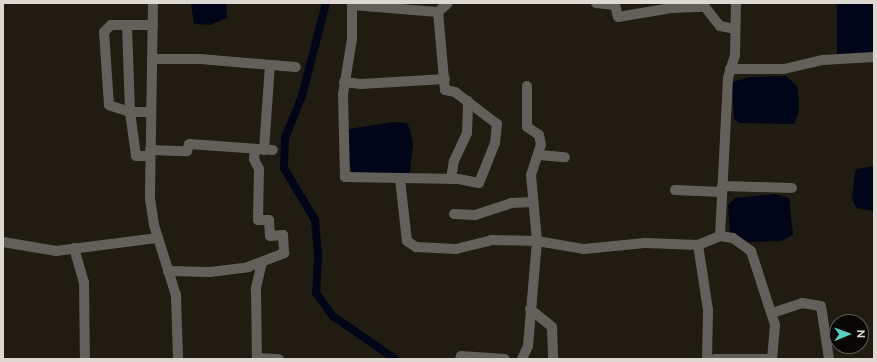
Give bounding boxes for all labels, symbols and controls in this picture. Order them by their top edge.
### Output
north arrow [829,314,869,354]
text: N [854,329,867,338]

